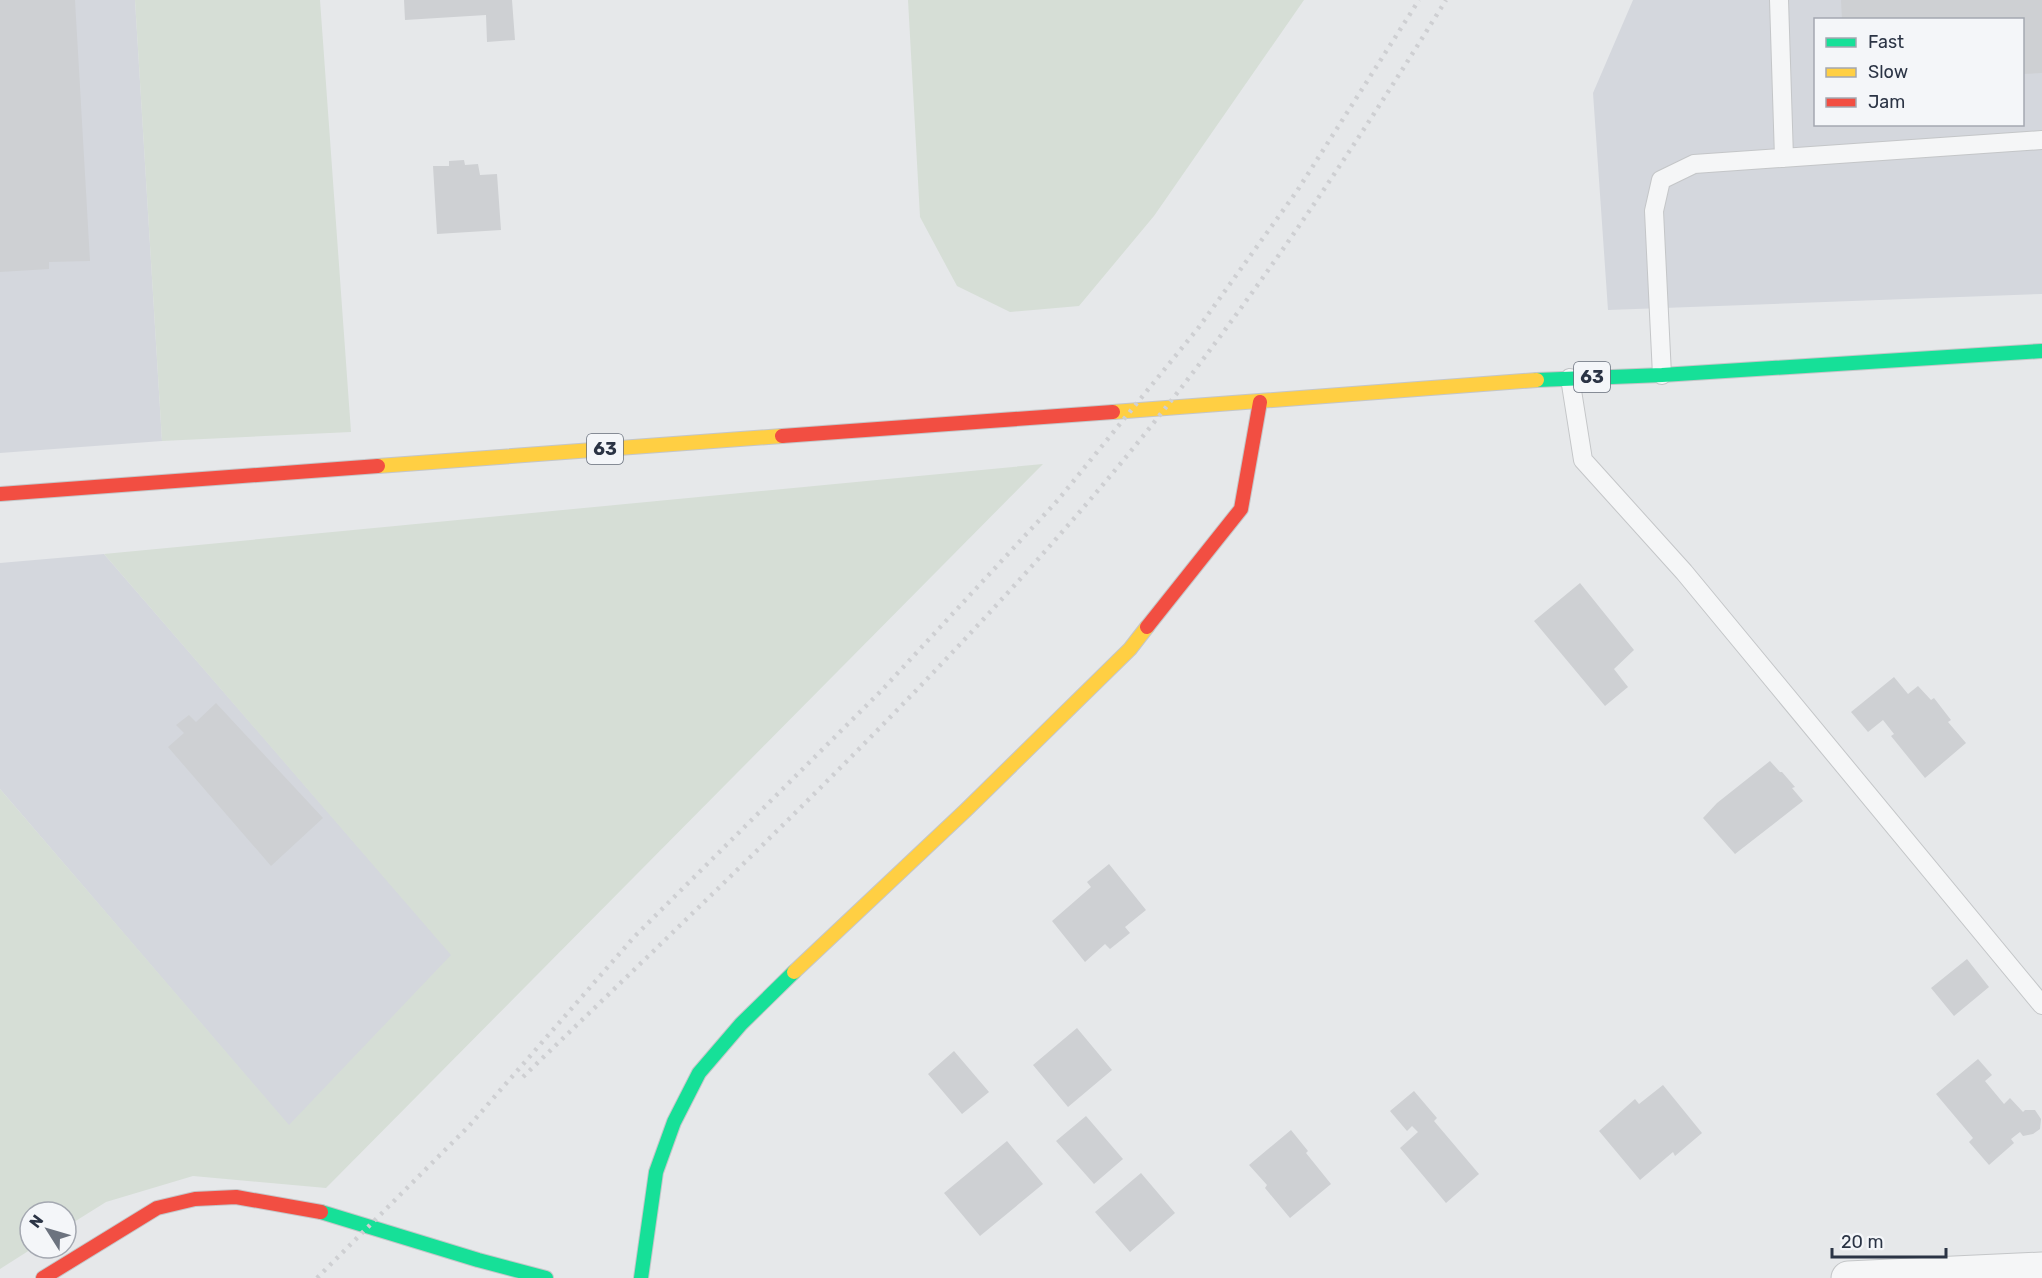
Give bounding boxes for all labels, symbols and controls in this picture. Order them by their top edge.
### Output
legend [1814,18,2024,126]
text: Fast [1868,31,1904,53]
text: Slow [1868,61,1908,83]
text: Jam [1868,91,1905,113]
road number: 63 [1574,362,1610,392]
road number: 63 [587,434,623,464]
north arrow [18,1200,78,1260]
text: N [25,1211,47,1232]
scale bar [1832,1221,1946,1259]
text: 20 m [1841,1231,1883,1253]

